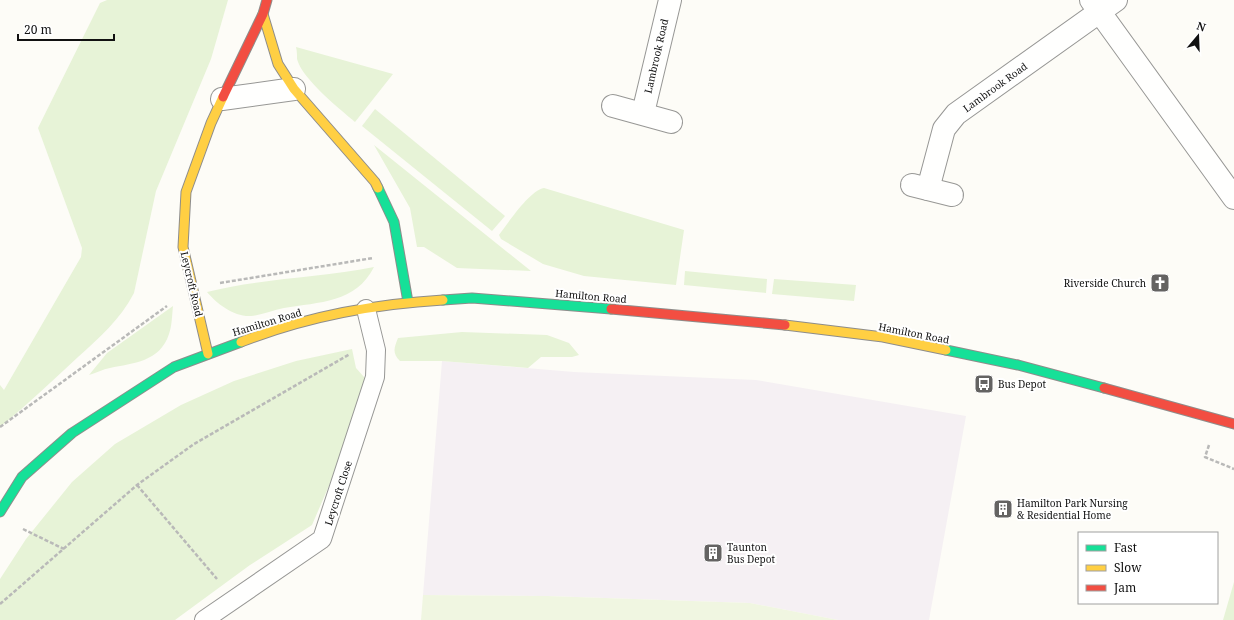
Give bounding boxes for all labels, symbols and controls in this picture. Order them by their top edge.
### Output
scale bar [18,16,114,42]
north arrow [1178,16,1218,56]
street label: Lambrook Road [641,17,671,95]
text: N [1195,18,1208,35]
text: 20 m [24,21,52,38]
street label: Lambrook Road [960,59,1030,115]
street label: Leycroft Road [178,250,206,318]
church icon: Riverside Church [1149,272,1171,294]
place label: Riverside Church [1064,276,1147,290]
street label: Hamilton Road [555,286,627,306]
street label: Hamilton Road [231,305,303,339]
street label: Hamilton Road [877,319,951,347]
bus stop icon: Bus Depot [973,373,995,395]
place label: Bus Depot [998,377,1047,391]
street label: Leycroft Close [321,459,355,527]
place label: Hamilton Park Nursing & Residential Home [1017,496,1128,522]
building icon: Hamilton Park Nursing & Residential Home [992,498,1014,520]
legend [1078,532,1218,604]
text: Fast [1114,539,1137,556]
place label: Taunton Bus Depot [727,540,776,566]
building icon: Taunton Bus Depot [702,542,724,564]
text: Slow [1114,559,1142,576]
text: Jam [1113,579,1136,596]

